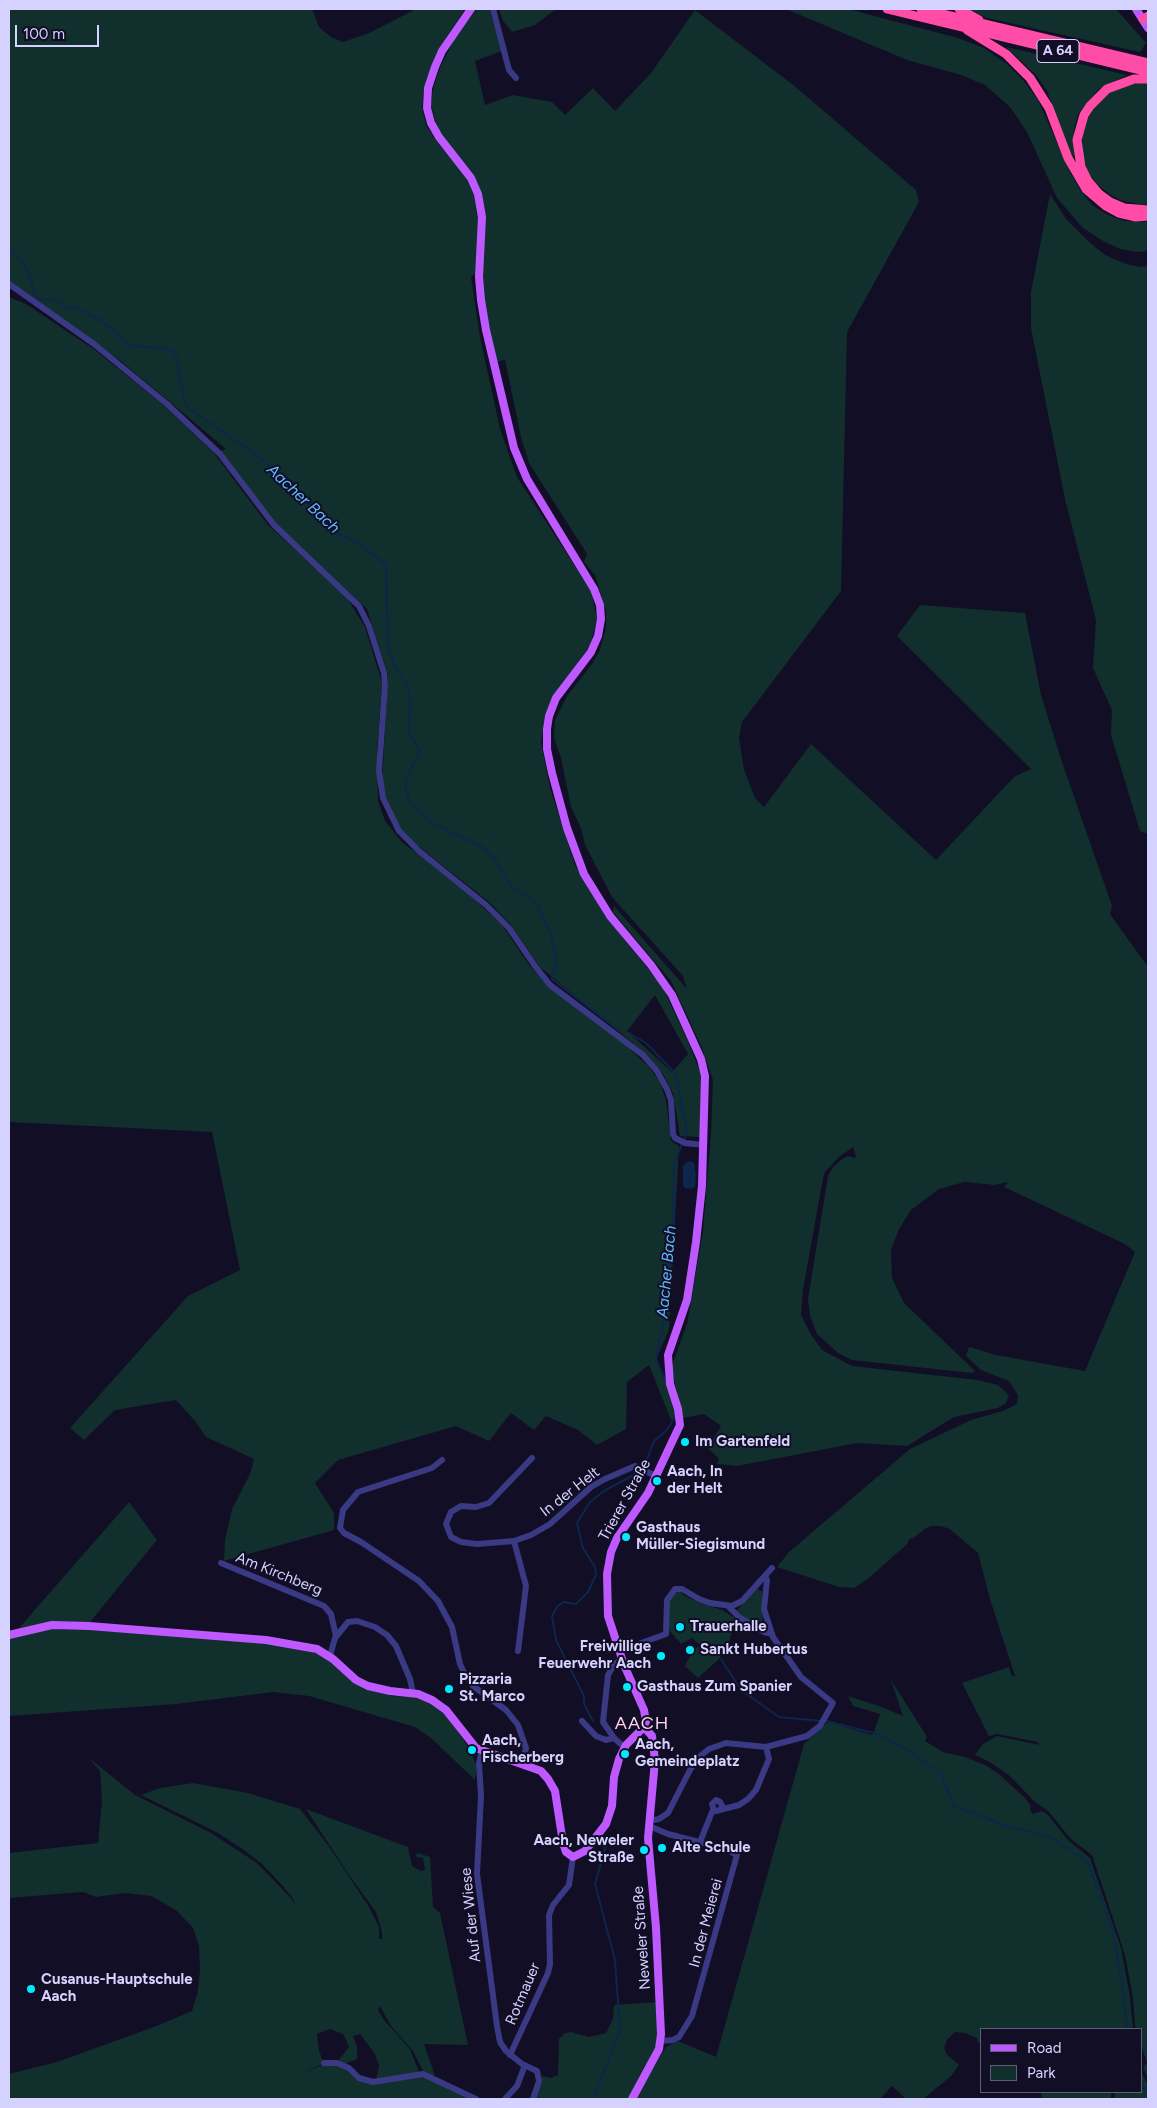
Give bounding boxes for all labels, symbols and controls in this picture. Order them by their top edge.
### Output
scale bar [18,15,101,47]
text: 100 m [23,25,65,43]
road number: A 64 [1037,40,1079,62]
water label: Aacher Bach [263,460,343,538]
water label: Aacher Bach [653,1225,681,1319]
place label: Im Gartenfeld [695,1433,790,1451]
marker: Im Gartenfeld [679,1436,691,1448]
street label: Trierer Straße [595,1456,655,1544]
street label: In der Helt [537,1463,603,1521]
place label: Aach, In der Helt [667,1463,723,1498]
marker: Aach, In der Helt [651,1475,663,1487]
place label: Gasthaus Müller-Siegismund [636,1519,765,1554]
marker: Gasthaus Müller-Siegismund [620,1531,632,1543]
street label: Am Kirchberg [233,1548,325,1600]
place label: Trauerhalle [690,1618,767,1636]
marker: Trauerhalle [674,1621,686,1633]
place label: Freiwillige Feuerwehr Aach [538,1638,651,1673]
place label: Sankt Hubertus [700,1641,808,1659]
marker: Sankt Hubertus [684,1644,696,1656]
marker: Freiwillige Feuerwehr Aach [655,1650,667,1662]
place label: Pizzaria St. Marco [459,1671,525,1706]
place label: Gasthaus Zum Spanier [637,1678,792,1696]
marker: Gasthaus Zum Spanier [621,1681,633,1693]
marker: Pizzaria St. Marco [443,1683,455,1695]
district label: AACH [614,1713,670,1735]
place label: Aach, Fischerberg [482,1732,564,1767]
place label: Aach, Gemeindeplatz [635,1736,739,1771]
marker: Aach, Fischerberg [466,1744,478,1756]
marker: Aach, Gemeindeplatz [619,1748,631,1760]
place label: Aach, Neweler Straße [533,1832,634,1867]
place label: Alte Schule [672,1839,751,1857]
marker: Alte Schule [656,1842,668,1854]
marker: Aach, Neweler Straße [638,1844,650,1856]
street label: Auf der Wiese [457,1867,485,1963]
street label: In der Meierei [686,1877,726,1969]
street label: Neweler Straße [629,1886,655,1990]
street label: Rotmauer [502,1960,544,2028]
place label: Cusanus-Hauptschule Aach [41,1971,193,2006]
marker: Cusanus-Hauptschule Aach [25,1983,37,1995]
legend [980,2028,1142,2093]
text: Road [1027,2039,1062,2057]
text: Park [1027,2064,1056,2082]

